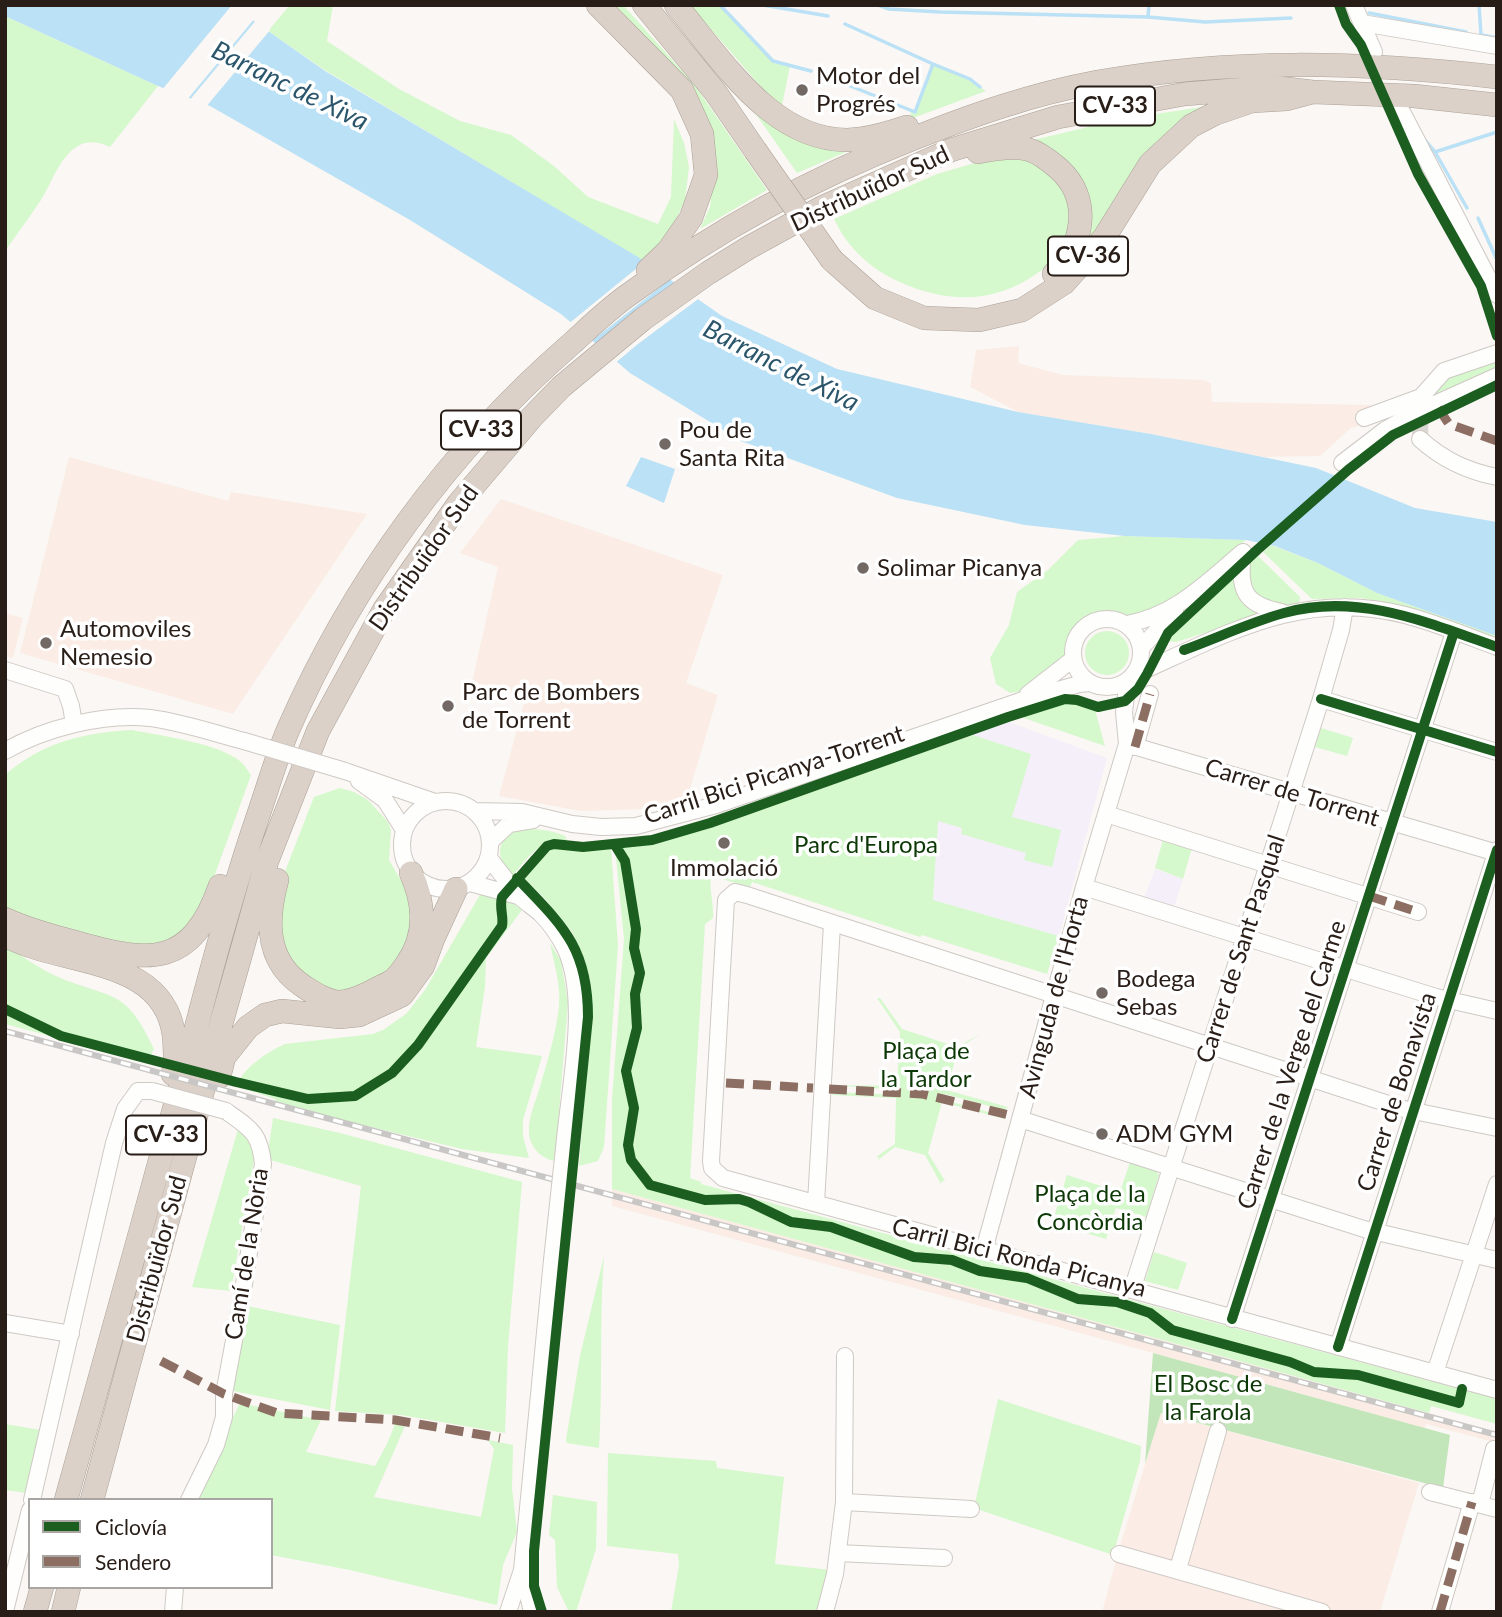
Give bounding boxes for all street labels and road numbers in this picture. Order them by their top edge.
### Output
road number: CV-33 [1075,86,1155,125]
street label: Distribuïdor Sud [786,140,954,238]
road number: CV-36 [1048,236,1128,276]
road number: CV-33 [441,410,521,450]
street label: Distribuïdor Sud [363,480,485,636]
street label: Carril Bici Picanya-Torrent [640,719,908,831]
street label: Carrer de Torrent [1201,753,1383,833]
street label: Carrer de Sant Pasqual [1190,831,1292,1067]
street label: Avinguda de l'Horta [1013,893,1095,1101]
street label: Carrer de la Verge del Carme [1232,917,1352,1213]
street label: Carrer de Bonavista [1351,989,1443,1195]
road number: CV-33 [126,1116,206,1154]
street label: Camí de la Nòria [219,1166,275,1342]
street label: Distribuïdor Sud [121,1173,193,1345]
street label: Carril Bici Ronda Picanya [889,1212,1149,1304]

